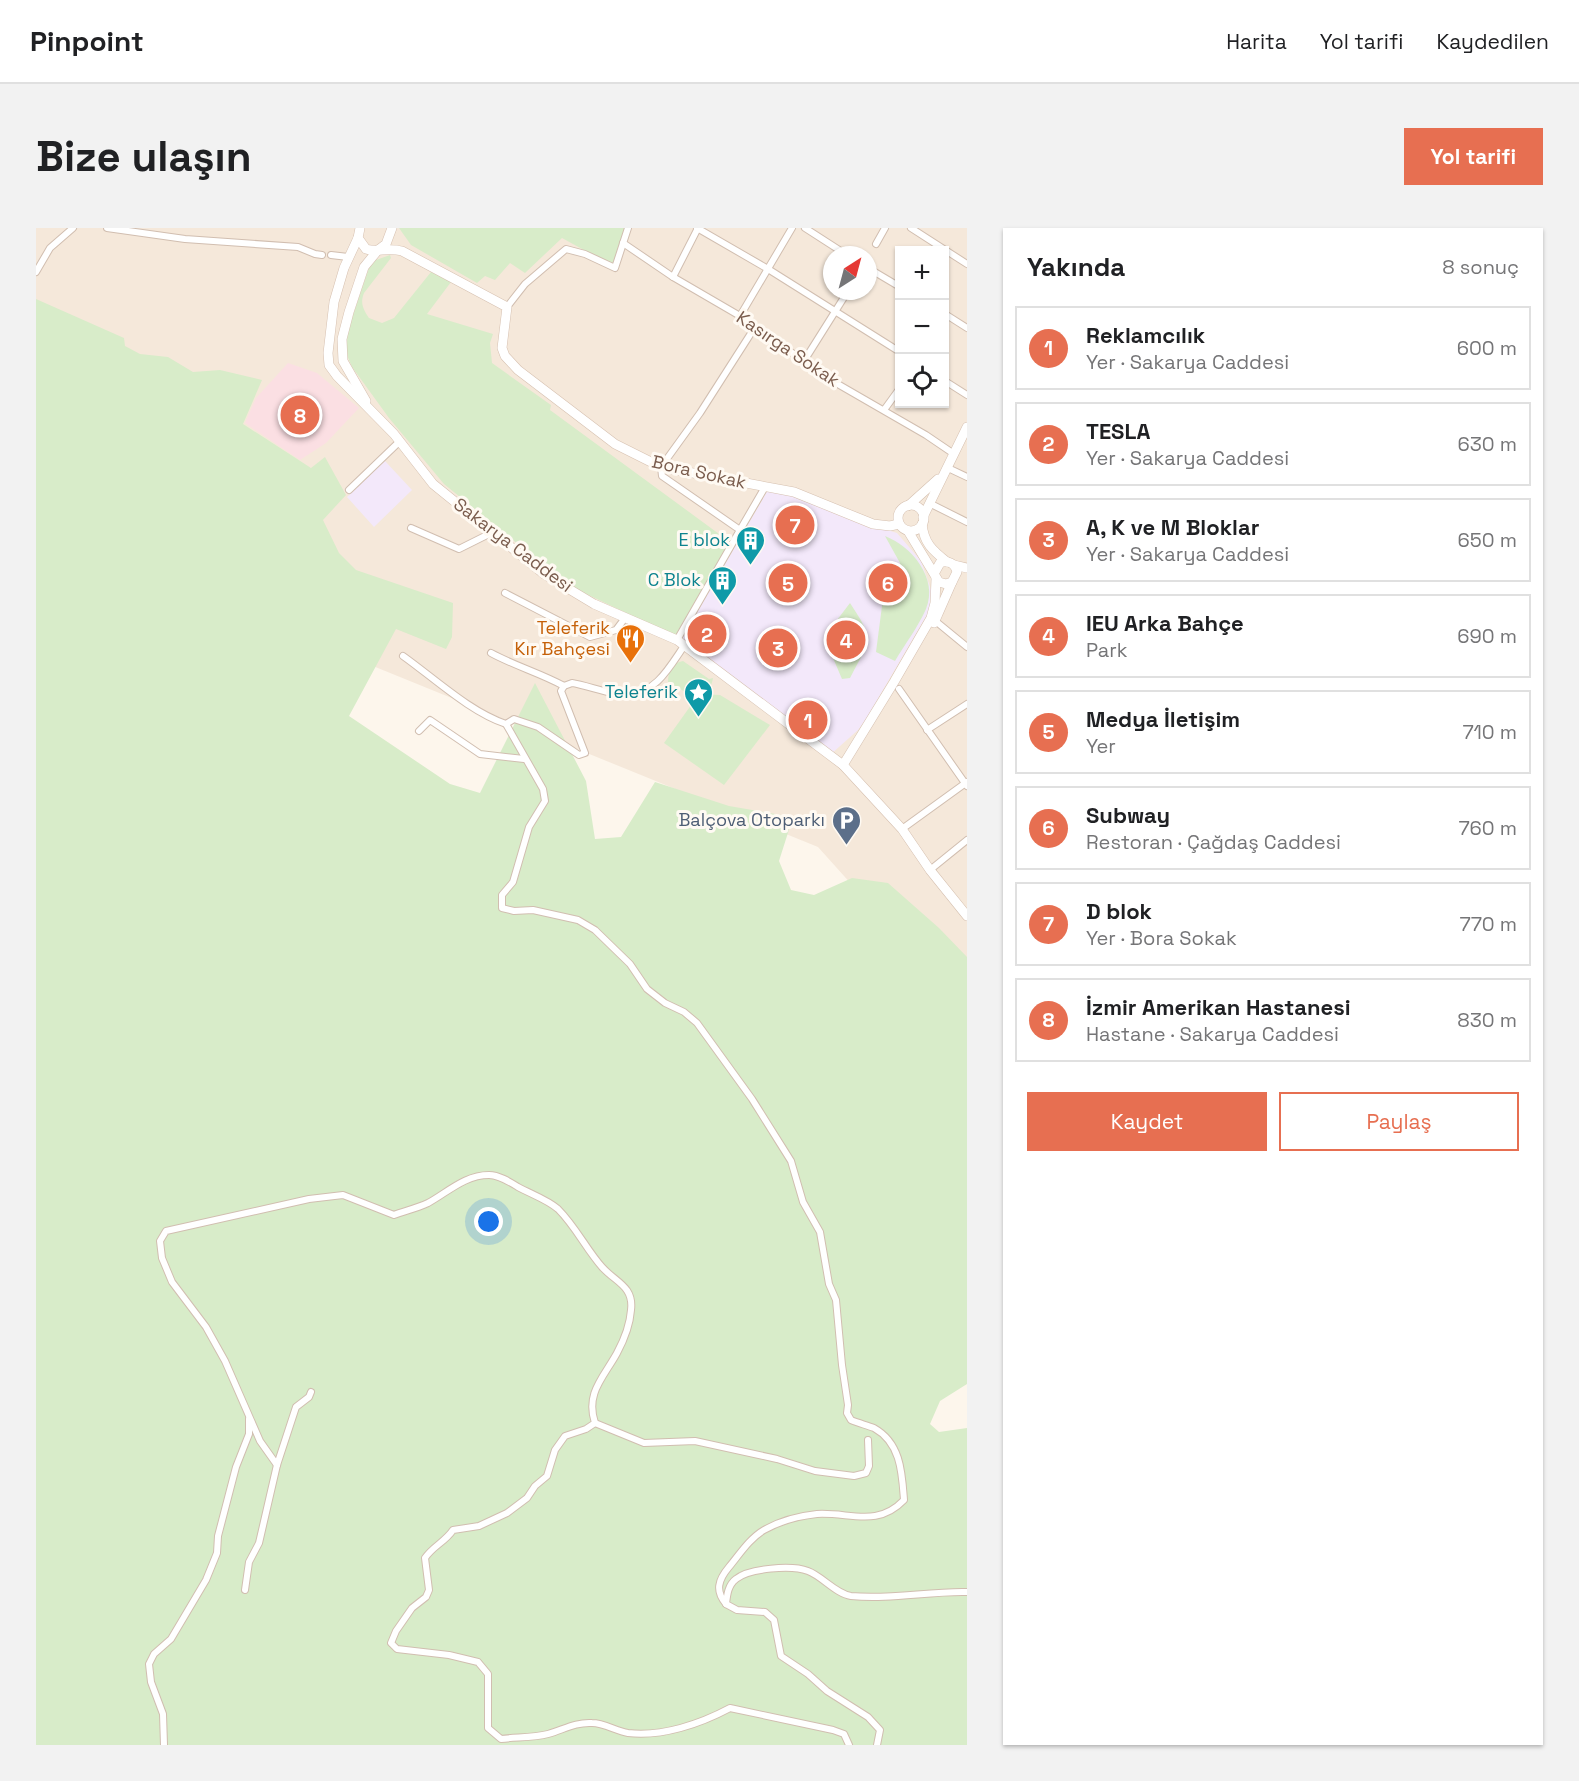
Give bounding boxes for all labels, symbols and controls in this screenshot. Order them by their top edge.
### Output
text: Pinpoint [30,23,144,59]
text: Harita [1226,28,1287,55]
text: Yol tarifi [1320,28,1403,55]
text: Kaydedilen [1436,28,1549,55]
button: Yol tarifi [1404,128,1543,185]
text: Bize ulaşın [36,130,252,183]
north arrow [823,246,877,300]
map controls [895,246,949,408]
button: + [895,246,949,300]
text: Yakında [1027,250,1125,284]
text: 8 sonuç [1442,254,1519,280]
button: − [895,300,949,354]
street label: Kasırga Sokak [732,306,845,392]
text: Reklamcılık [1086,321,1205,349]
text: 1 [1044,335,1053,361]
text: 600 m [1457,335,1517,361]
text: Yer · Sakarya Caddesi [1086,349,1289,375]
button: locate [895,354,949,408]
pin: 8 [280,392,320,438]
text: TESLA [1086,417,1150,445]
text: 2 [1043,431,1054,457]
text: 630 m [1458,431,1517,457]
text: Yer · Sakarya Caddesi [1086,445,1289,471]
street label: Bora Sokak [650,449,749,494]
street label: Sakarya Caddesi [449,492,577,597]
pin: 7 [776,502,814,548]
text: A, K ve M Bloklar [1086,513,1259,541]
building icon: E blok [735,524,767,566]
text: 3 [1042,527,1055,553]
text: 650 m [1458,527,1517,553]
place label: E blok [678,528,730,551]
text: Yer · Sakarya Caddesi [1086,541,1289,567]
pin: 5 [768,560,807,606]
pin: 6 [868,560,908,606]
building icon: C Blok [706,564,738,606]
place label: C Blok [648,568,701,591]
text: IEU Arka Bahçe [1086,609,1244,637]
pin: 2 [688,612,726,656]
place label: Teleferik Kır Bahçesi [515,616,610,660]
pin: 4 [826,618,866,662]
restaurant icon: Teleferik Kır Bahçesi [615,622,647,664]
text: 4 [1042,623,1055,649]
text: 690 m [1457,623,1517,649]
pin: 3 [758,626,798,670]
text: Park [1086,637,1128,663]
place icon: Teleferik [683,676,715,718]
place label: Teleferik [605,680,678,703]
pin: 1 [788,698,828,742]
text: Medya İletişim [1086,705,1240,733]
text: 5 [1043,719,1055,745]
text: 710 m [1462,719,1517,745]
text: Yer [1086,733,1116,759]
text: Subway [1086,801,1170,829]
parking icon: Balçova Otoparkı [830,804,862,846]
place label: Balçova Otoparkı [678,808,825,831]
text: 6 [1042,815,1055,841]
text: 760 m [1458,815,1517,841]
text: Restoran · Çağdaş Caddesi [1086,829,1341,855]
text: D blok [1086,897,1152,925]
text: 7 [1043,911,1054,937]
text: 770 m [1459,911,1517,937]
text: Yer · Bora Sokak [1086,925,1237,951]
text: İzmir Amerikan Hastanesi [1086,993,1351,1021]
text: 8 [1043,1007,1055,1033]
text: 830 m [1457,1007,1517,1033]
text: Hastane · Sakarya Caddesi [1086,1021,1339,1047]
button: Kaydet [1027,1092,1267,1151]
button: Paylaş [1279,1092,1519,1151]
your location [474,1207,503,1236]

